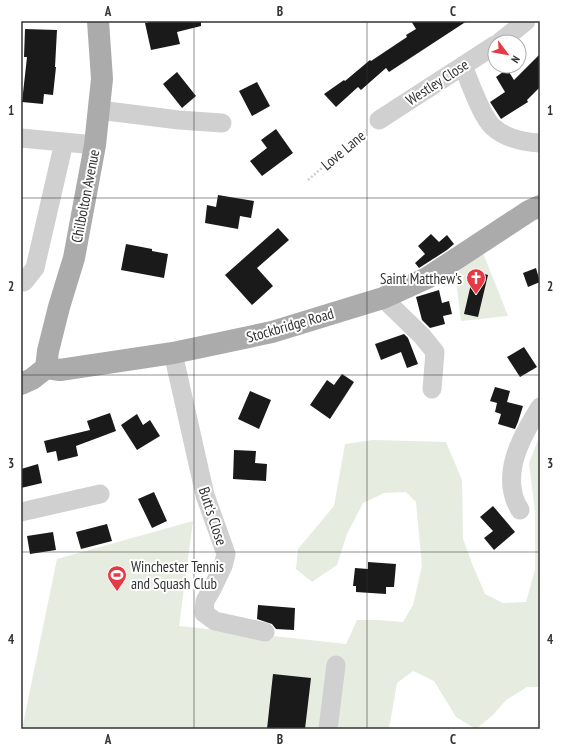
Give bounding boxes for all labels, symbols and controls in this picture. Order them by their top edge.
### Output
text: A [104,3,112,20]
text: B [277,3,283,20]
text: C [450,3,456,20]
north arrow [487,34,527,74]
text: N [508,53,523,66]
street label: Westley Close [402,55,472,109]
text: 1 [8,102,14,119]
text: 1 [547,102,553,119]
street label: Love Lane [317,126,369,174]
street label: Chilbolton Avenue [67,148,103,244]
church icon: Saint Matthew's [465,267,487,295]
place label: Saint Matthew's [380,269,462,288]
text: 2 [8,278,14,295]
text: 2 [547,278,553,295]
street label: Stockbridge Road [244,303,336,347]
text: 3 [8,455,14,472]
text: 3 [547,455,553,472]
street label: Butt's Close [195,484,231,548]
place label: Winchester Tennis and Squash Club [131,557,224,593]
sports icon: Winchester Tennis and Squash Club [106,564,128,592]
text: 4 [8,631,15,648]
text: 4 [547,631,554,648]
text: A [104,731,112,748]
text: B [277,731,283,748]
text: C [450,731,456,748]

